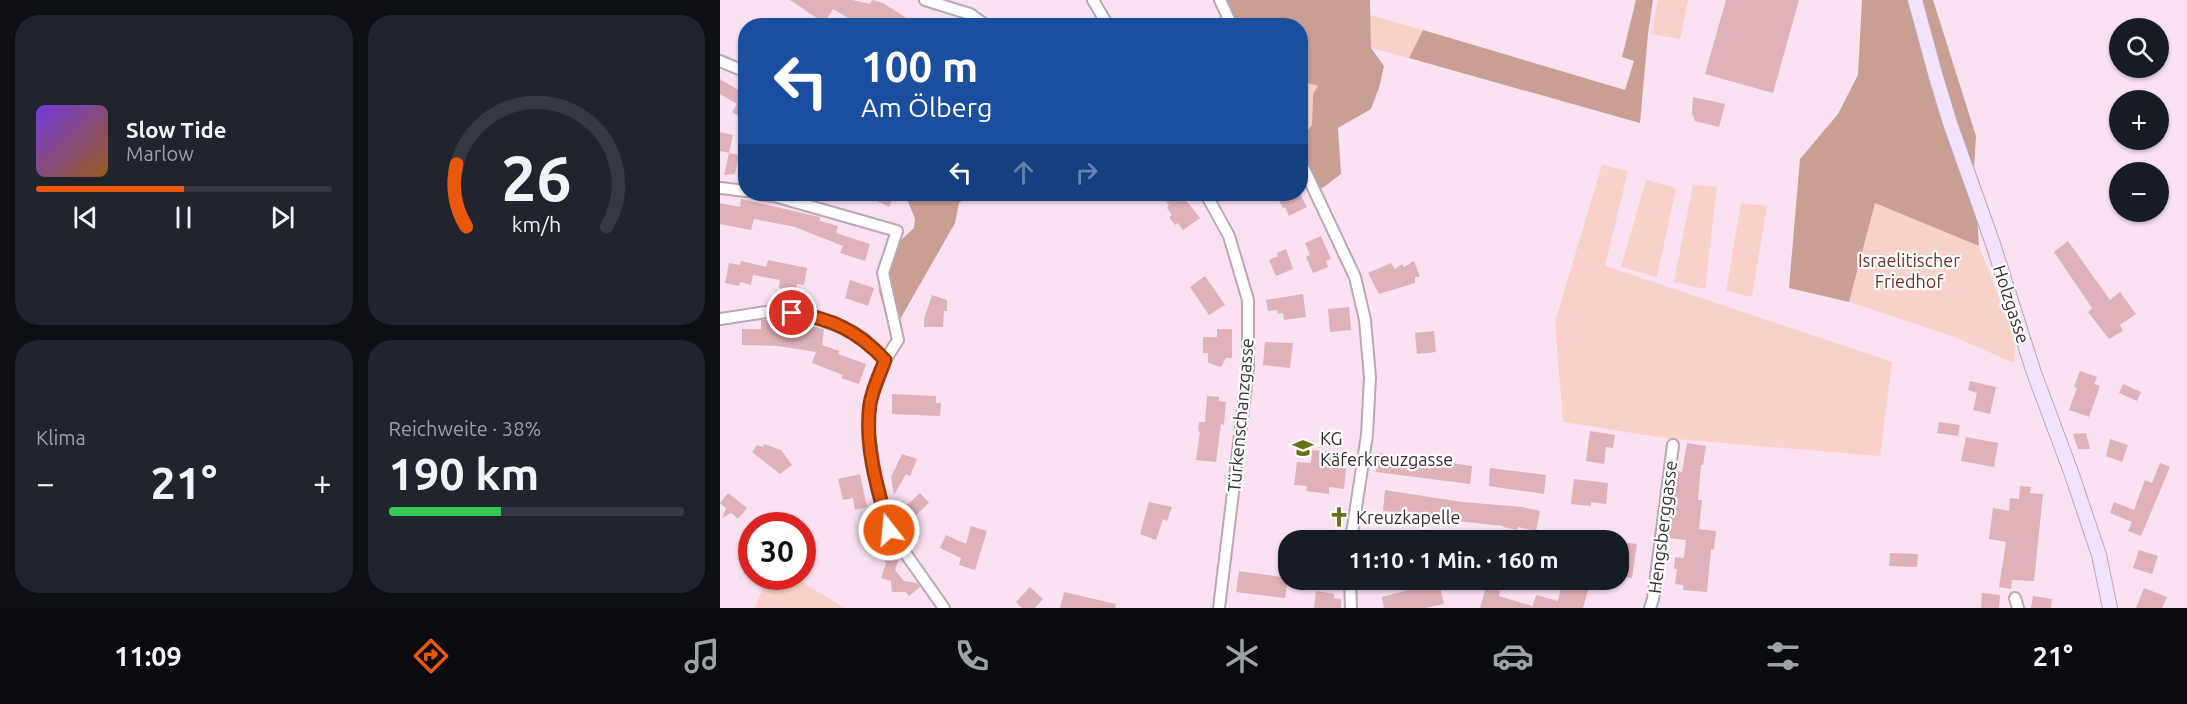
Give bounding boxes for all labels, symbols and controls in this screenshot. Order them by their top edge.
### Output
map controls [2109,18,2169,222]
button: search [2109,18,2169,78]
icon: left [762,42,840,120]
text: 100 m [861,43,978,90]
button: + [2109,90,2169,150]
text: Am Ölberg [861,92,993,122]
text: Slow Tide [126,117,226,142]
text: Marlow [126,142,194,165]
text: 26 [501,143,571,213]
icon: left [944,156,977,189]
icon: ahead [1007,156,1040,189]
icon: right [1070,156,1103,189]
button: − [2109,162,2169,222]
icon: previous [69,201,102,234]
icon: pause [167,201,200,234]
icon: next [266,201,299,234]
text: km/h [511,212,561,236]
park label: Israelitischer Friedhof [1858,250,1960,291]
street label: Holzgasse [1990,262,2034,346]
pin [766,287,817,338]
icon: arrive [775,296,808,329]
street label: Türkenschanzgasse [1223,337,1257,493]
text: Reichweite · 38% [389,417,541,440]
text: Klima [36,426,86,449]
place label: KG Käferkreuzgasse [1320,428,1453,469]
school or university icon: KG Käferkreuzgasse [1291,436,1315,460]
text: 190 km [389,448,539,499]
text: 21° [150,457,217,508]
street label: Hengsberggasse [1644,459,1680,595]
text: − [36,464,55,501]
text: + [313,464,332,501]
position arrow [857,498,921,562]
church icon: Kreuzkapelle [1327,505,1351,529]
place label: Kreuzkapelle [1356,507,1460,527]
speed limit sign: 30 [738,512,816,590]
text: 11:10 · 1 Min. · 160 m [1349,547,1558,572]
icon: directions [410,635,452,677]
icon: music [681,635,723,677]
icon: phone [951,635,993,677]
icon: climate [1221,635,1263,677]
icon: car [1492,635,1534,677]
icon: filters [1762,635,1804,677]
text: 11:09 [114,641,182,671]
text: 21° [2033,641,2073,671]

